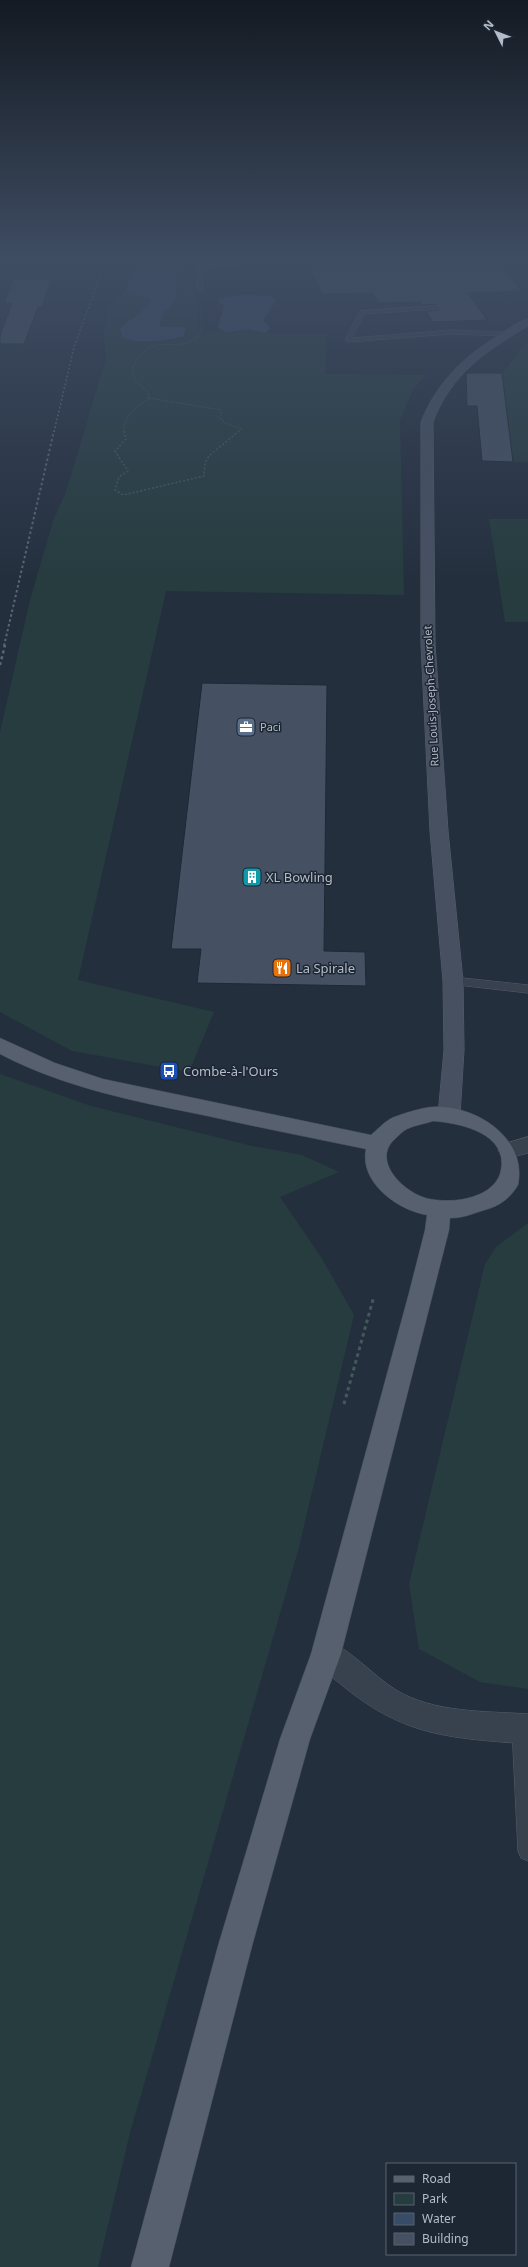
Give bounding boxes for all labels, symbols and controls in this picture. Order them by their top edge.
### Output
north arrow [476,12,516,52]
text: N [480,17,497,33]
street label: Rue Louis-Joseph-Chevrolet [419,625,442,767]
office icon: Paci [235,716,257,738]
place label: Paci [260,719,281,734]
building icon: XL Bowling [241,866,263,888]
place label: XL Bowling [266,868,333,886]
restaurant icon: La Spirale [271,957,293,979]
place label: La Spirale [296,959,355,977]
bus stop icon: Combe-à-l'Ours [158,1060,180,1082]
place label: Combe-à-l'Ours [183,1062,278,1080]
legend [386,2163,516,2255]
text: Road [422,2170,451,2187]
text: Park [422,2190,448,2207]
text: Water [422,2210,456,2227]
text: Building [422,2230,469,2247]

